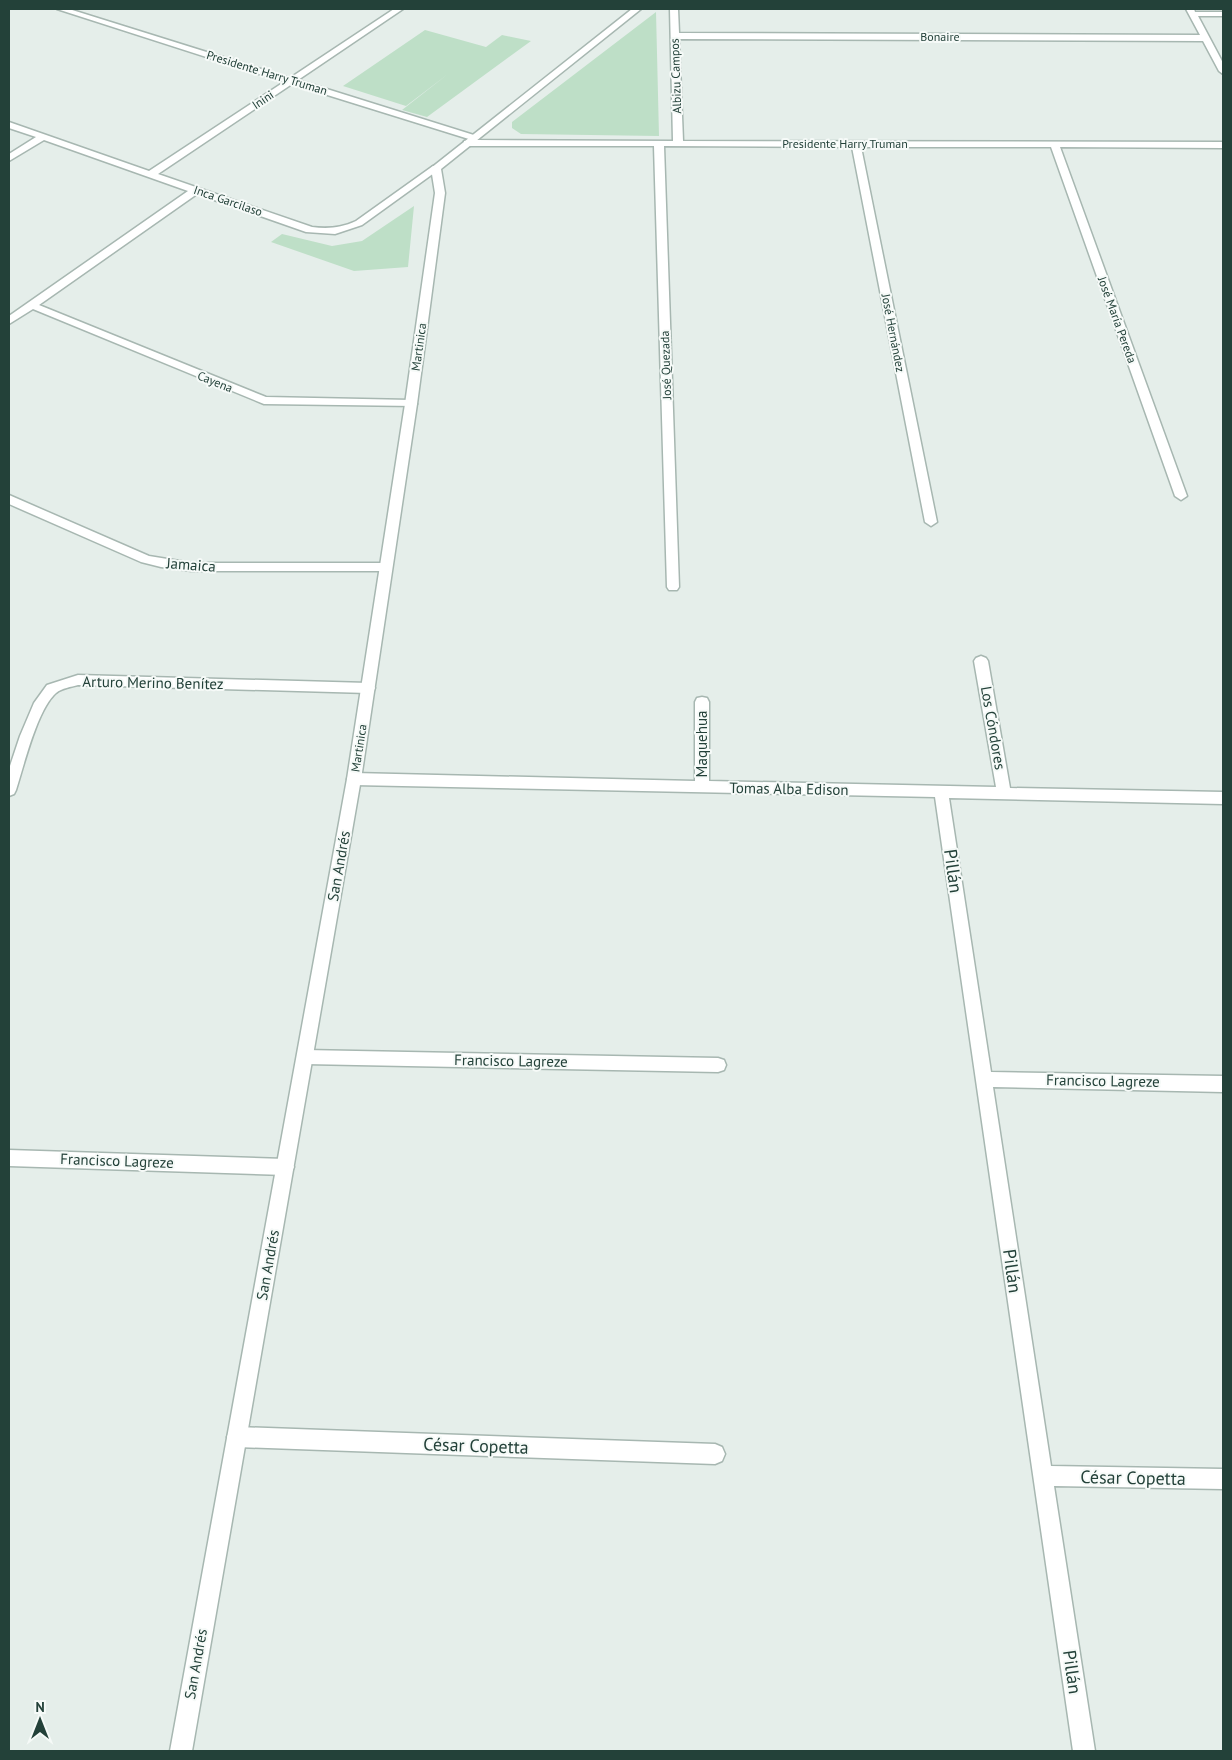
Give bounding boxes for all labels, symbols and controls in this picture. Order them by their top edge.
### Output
street label: Bonaire [920,29,960,44]
street label: Albizu Campos [667,38,684,114]
street label: Presidente Harry Truman [205,47,329,98]
street label: Inini [249,87,276,112]
street label: Presidente Harry Truman [782,136,908,151]
street label: Inca Garcilaso [192,182,264,219]
street label: José María Pereda [1094,274,1140,365]
street label: José Hernández [878,292,908,373]
street label: Martinica [408,322,429,372]
street label: José Quezada [657,330,674,401]
street label: Cayena [195,368,235,395]
street label: Jamaica [165,553,216,576]
street label: Arturo Merino Benítez [82,672,224,693]
street label: Los Cóndores [977,685,1010,771]
street label: Maquehua [692,711,711,777]
street label: Martinica [347,723,370,773]
street label: Tomas Alba Edison [729,778,849,799]
street label: San Andrés [323,829,354,903]
street label: Pillán [939,847,968,894]
street label: Francisco Lagreze [454,1050,568,1071]
street label: Francisco Lagreze [1046,1070,1160,1091]
street label: Francisco Lagreze [60,1149,174,1172]
street label: San Andrés [252,1228,283,1302]
street label: Pillán [998,1247,1027,1294]
street label: César Copetta [423,1432,529,1459]
street label: César Copetta [1080,1465,1186,1490]
street label: San Andrés [180,1627,211,1701]
street label: Pillán [1058,1648,1087,1695]
north arrow [15,1695,65,1745]
text: N [35,1698,45,1716]

